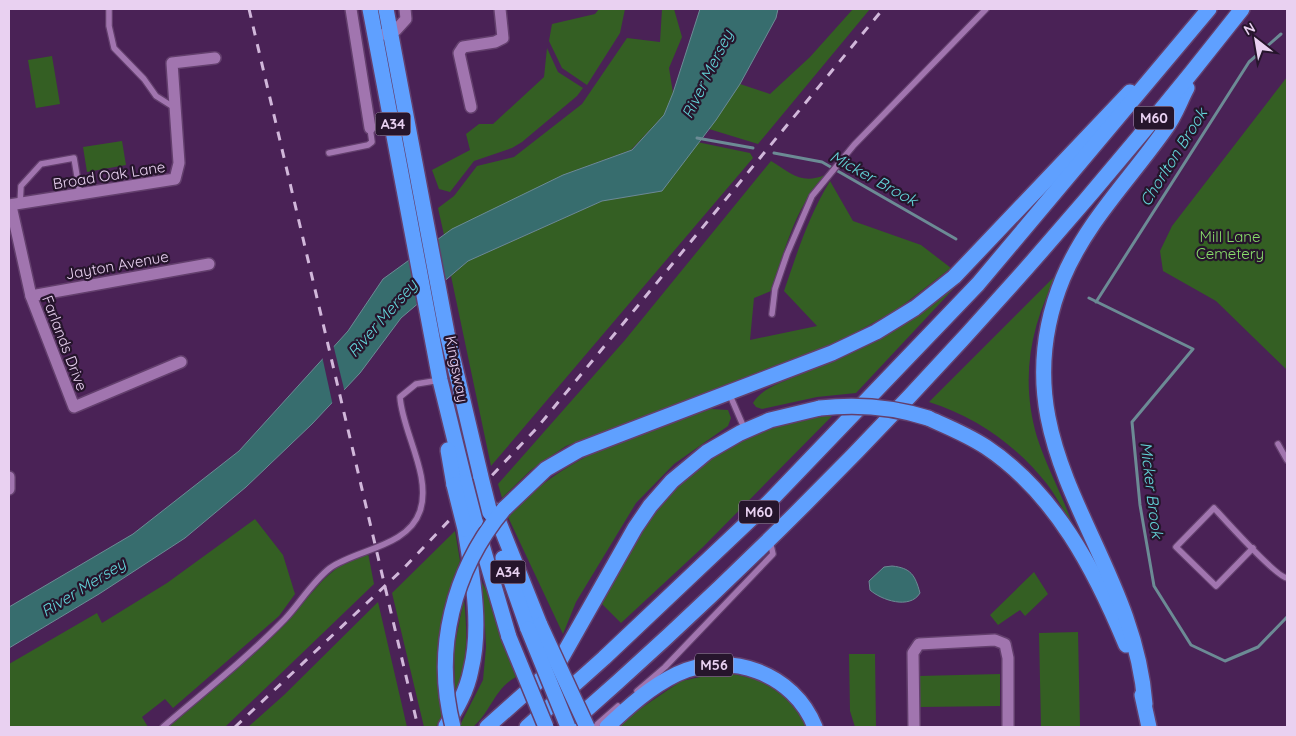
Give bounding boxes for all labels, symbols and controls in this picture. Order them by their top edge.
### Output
north arrow [1231,15,1281,65]
text: N [1240,18,1258,39]
water label: River Mersey [677,26,737,122]
water label: Chorlton Brook [1135,103,1212,210]
road number: M60 [1134,106,1174,130]
road number: A34 [376,112,410,136]
water label: Micker Brook [827,146,922,211]
street label: Broad Oak Lane [51,157,167,193]
park label: Mill Lane Cemetery [1196,227,1264,263]
street label: Jayton Avenue [64,247,170,283]
water label: River Mersey [343,274,422,361]
street label: Farlands Drive [38,293,92,393]
street label: Kingsway [441,334,473,404]
water label: Micker Brook [1136,441,1168,541]
road number: M60 [739,501,779,524]
water label: River Mersey [37,553,130,621]
road number: A34 [490,560,526,584]
road number: M56 [695,654,733,676]

